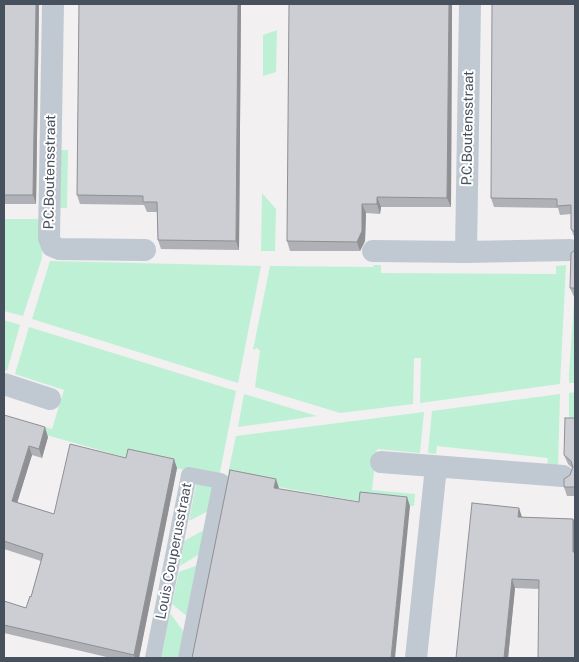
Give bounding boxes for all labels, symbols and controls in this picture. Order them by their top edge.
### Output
street label: P.C.Boutensstraat [459,70,477,186]
street label: P.C.Boutensstraat [41,114,59,230]
street label: Louis Couperusstraat [153,481,195,621]

